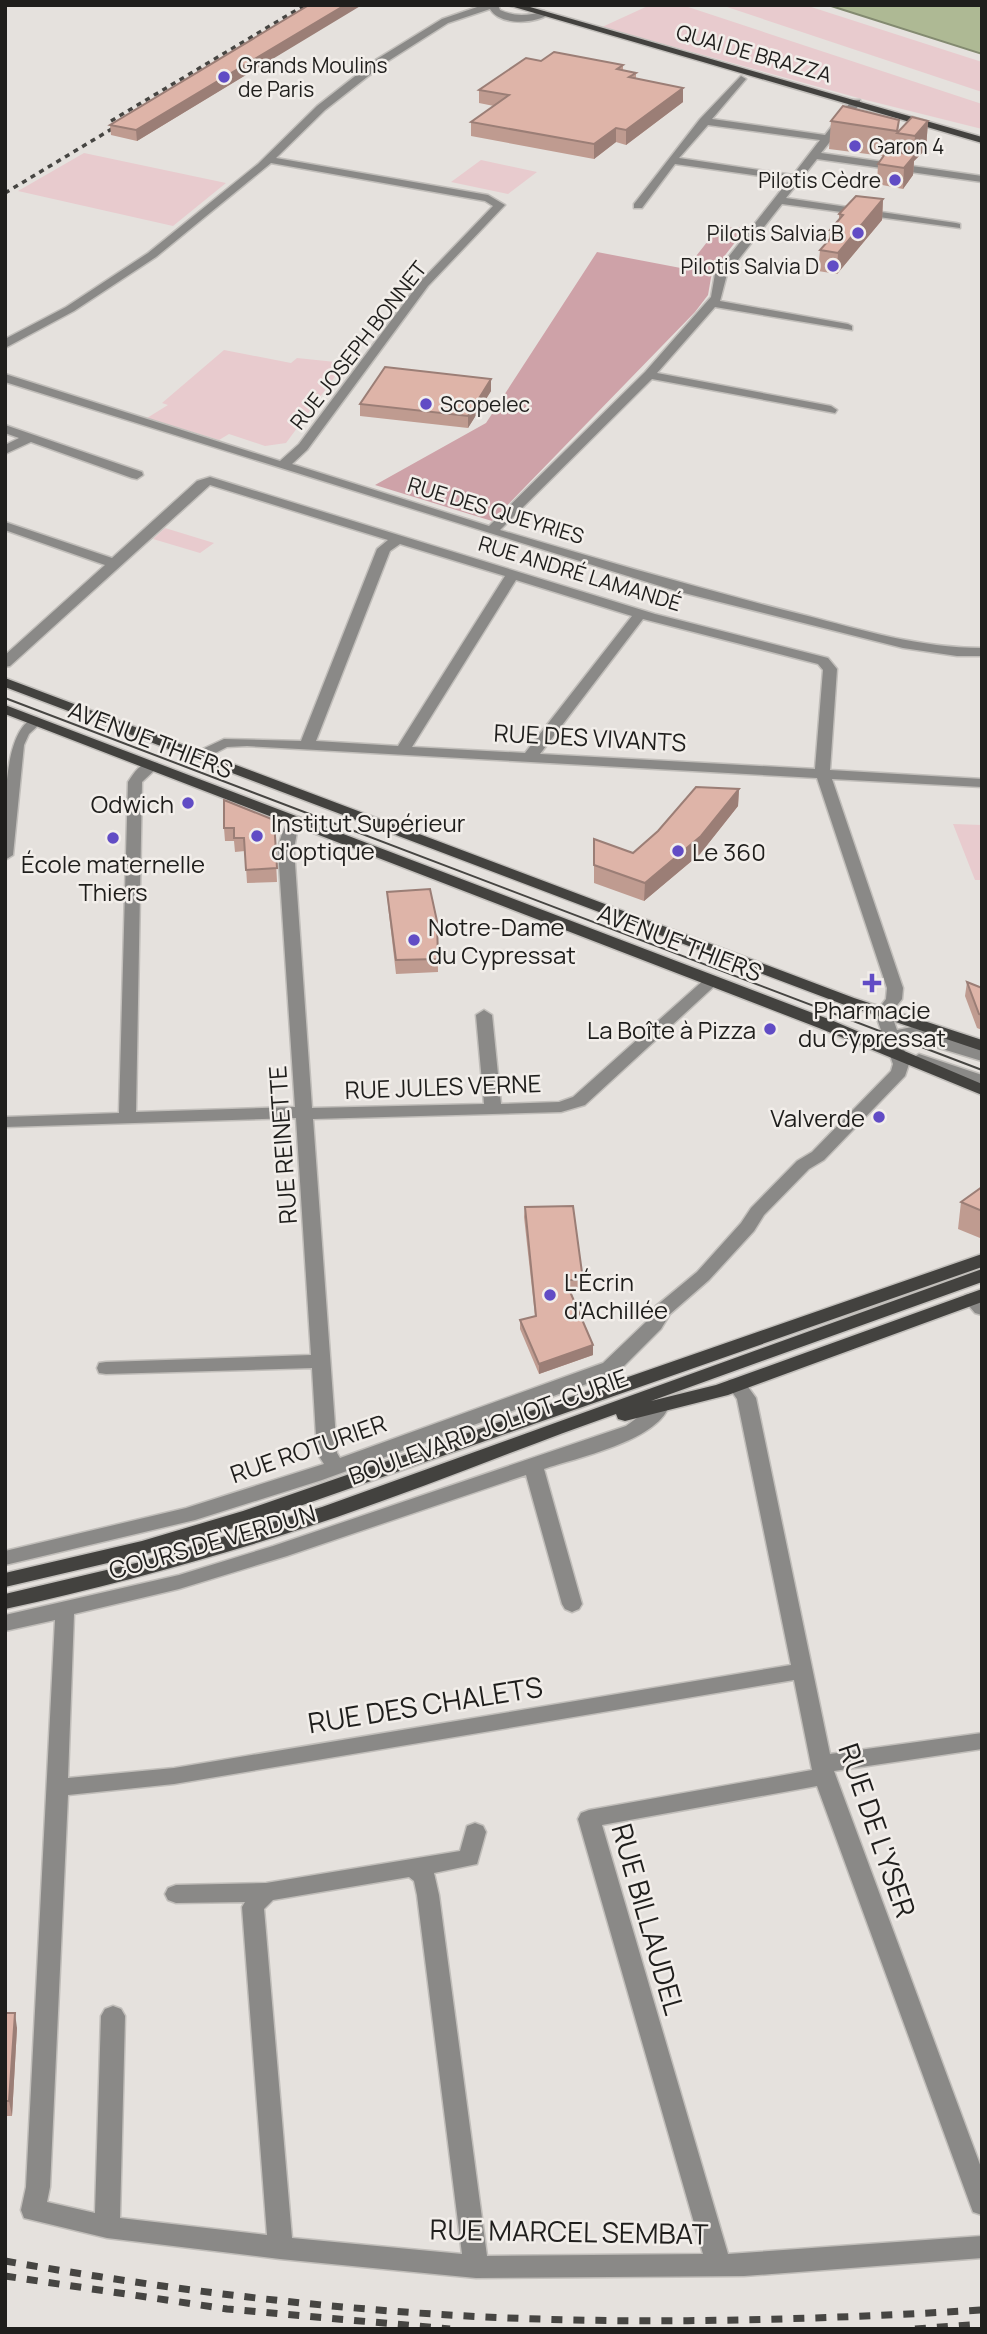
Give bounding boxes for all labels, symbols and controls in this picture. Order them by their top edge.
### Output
street label: QUAI DE BRAZZA [673,17,835,89]
place label: Grands Moulins de Paris [238,51,388,103]
marker: Grands Moulins de Paris [216,69,232,85]
place label: Garon 4 [869,132,944,160]
marker: Garon 4 [847,138,863,154]
place label: Pilotis Cèdre [758,166,881,194]
marker: Pilotis Cèdre [887,172,903,188]
place label: Pilotis Salvia B [707,219,844,247]
marker: Pilotis Salvia B [850,225,866,241]
place label: Pilotis Salvia D [680,252,819,280]
street label: RUE JOSEPH BONNET [283,255,433,435]
marker: Pilotis Salvia D [825,258,841,274]
place label: Scopelec [440,390,530,418]
marker: Scopelec [418,396,434,412]
street label: RUE DES QUEYRIES [404,470,588,550]
street label: RUE ANDRÉ LAMANDÉ [475,529,685,617]
street label: AVENUE THIERS [64,693,238,785]
street label: RUE DES VIVANTS [493,715,687,759]
place label: Odwich [91,787,174,820]
marker: Odwich [180,795,196,811]
place label: Institut Supérieur d'optique [271,806,466,867]
marker: Institut Supérieur d'optique [249,828,265,844]
marker: École maternelle Thiers [105,830,121,846]
place label: Le 360 [692,835,766,868]
marker: Le 360 [670,843,686,859]
place label: École maternelle Thiers [21,847,205,908]
street label: AVENUE THIERS [593,896,767,988]
place label: Notre-Dame du Cypressat [428,910,576,971]
marker: Notre-Dame du Cypressat [406,932,422,948]
marker: Pharmacie du Cypressat [864,975,880,991]
place label: Pharmacie du Cypressat [798,993,946,1054]
place label: La Boîte à Pizza [587,1013,756,1046]
marker: La Boîte à Pizza [762,1021,778,1037]
street label: RUE REINETTE [260,1065,304,1225]
street label: RUE JULES VERNE [344,1066,542,1106]
place label: Valverde [770,1101,865,1134]
marker: Valverde [871,1109,887,1125]
place label: L'Écrin d'Achillée [564,1265,668,1326]
marker: L'Écrin d'Achillée [542,1287,558,1303]
street label: BOULEVARD JOLIOT-CURIE [344,1360,632,1492]
street label: RUE ROTURIER [225,1406,391,1490]
street label: COURS DE VERDUN [105,1496,319,1586]
street label: RUE DES CHALETS [305,1667,545,1741]
street label: RUE DE L'YSER [830,1738,926,1922]
street label: RUE BILLAUDEL [604,1819,694,2019]
street label: RUE MARCEL SEMBAT [429,2210,709,2252]

